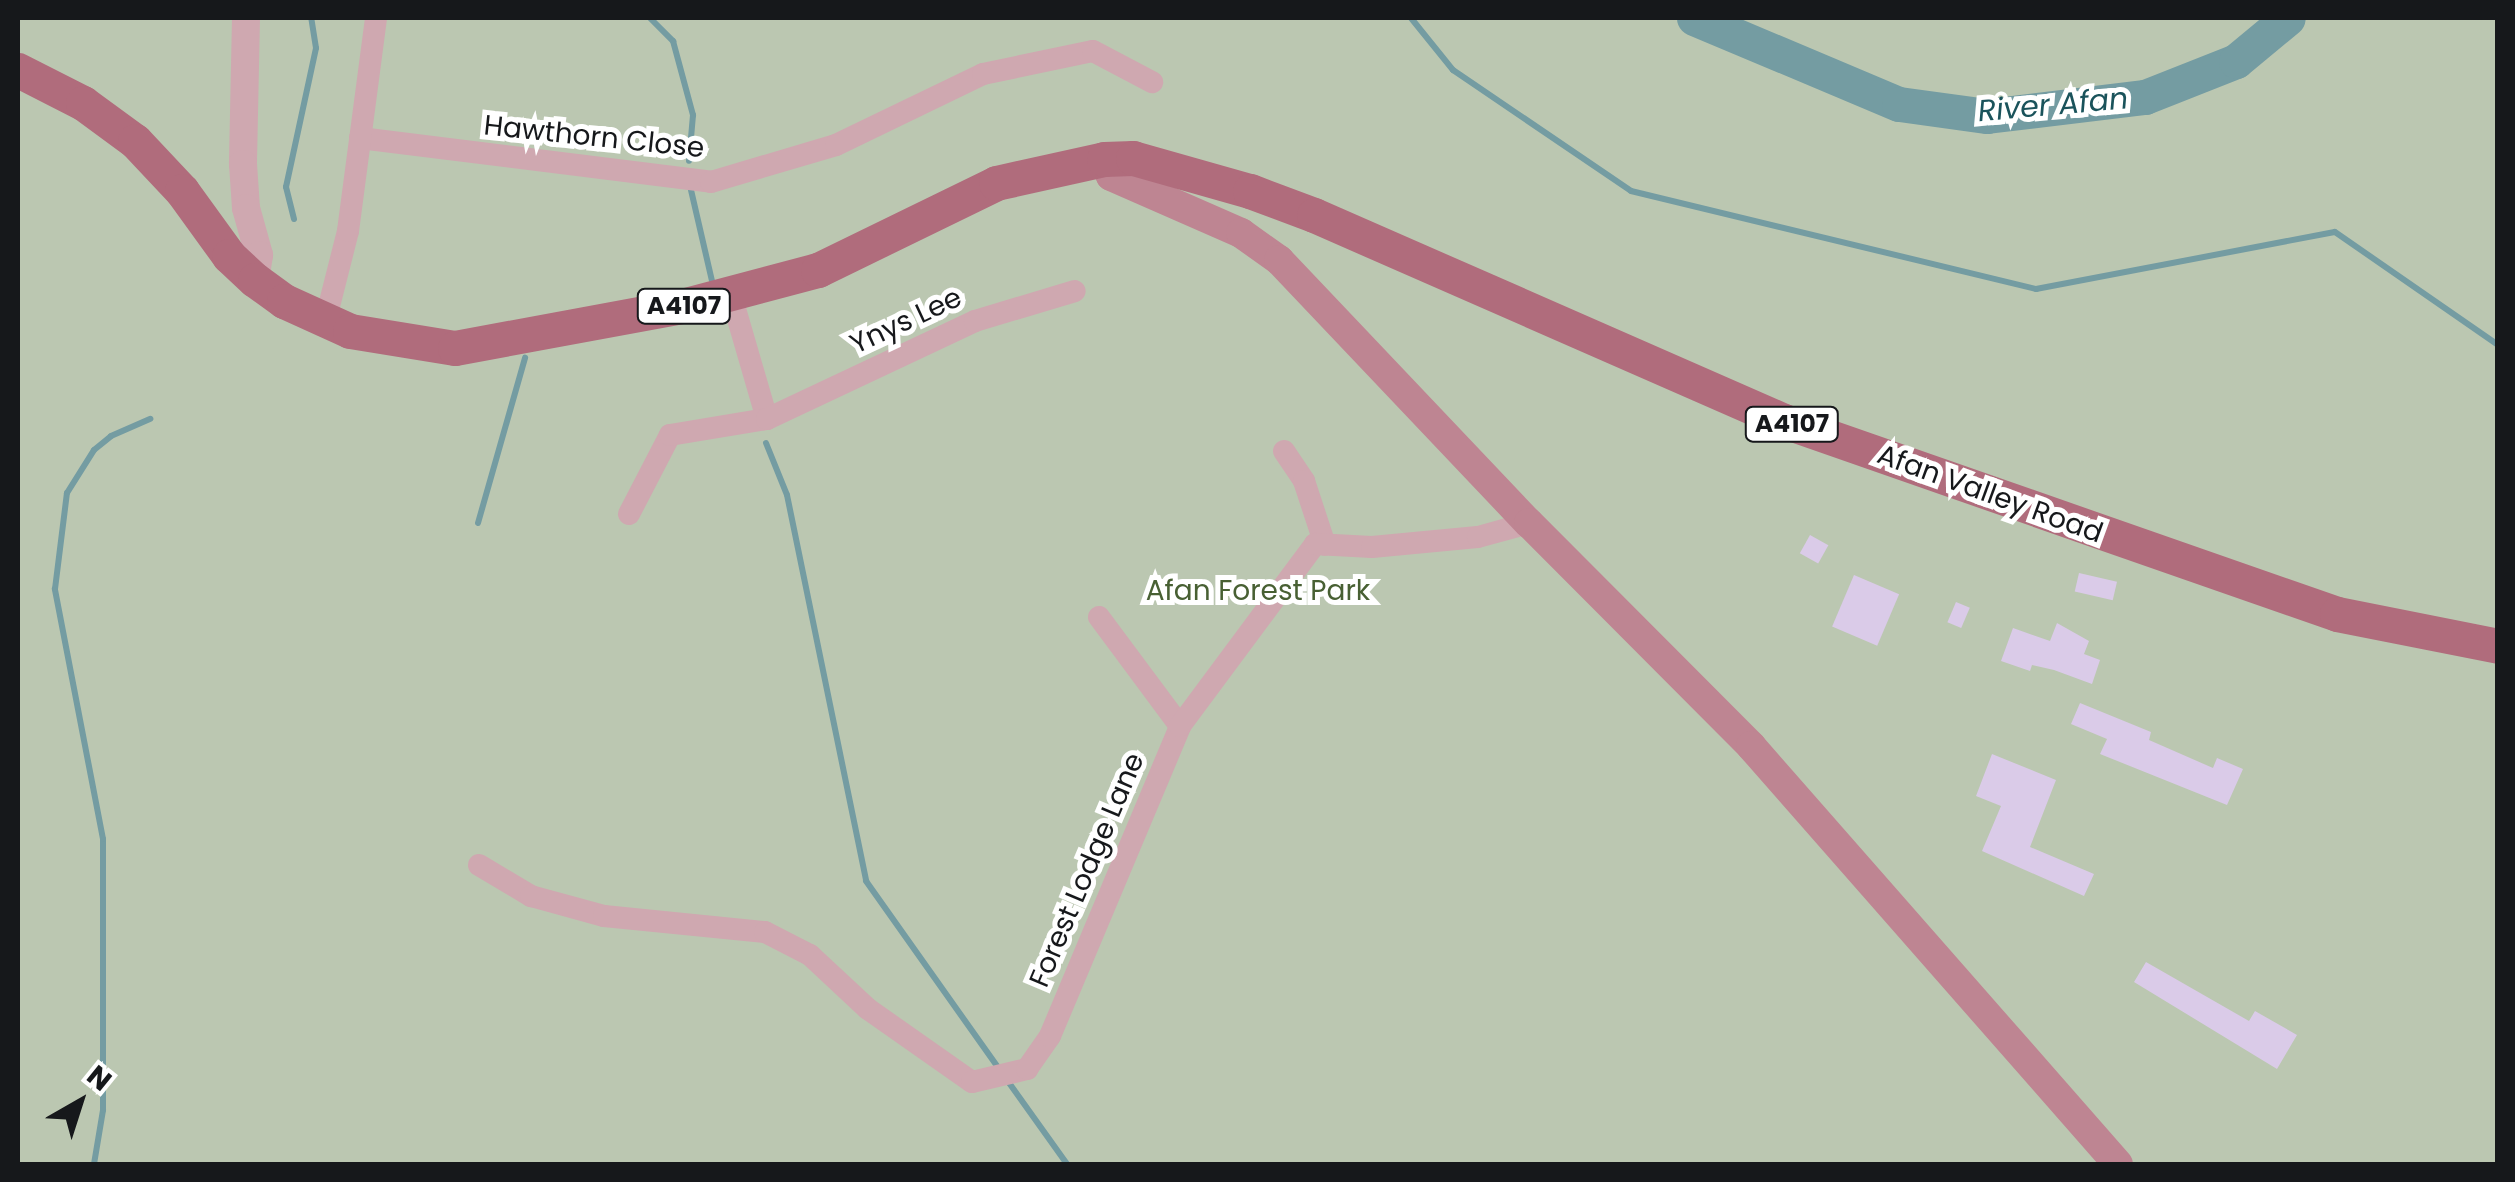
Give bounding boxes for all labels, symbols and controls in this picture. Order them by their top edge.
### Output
water label: River Afan [1976,80,2130,130]
street label: Hawthorn Close [482,109,706,165]
street label: Ynys Lee [845,281,967,361]
road number: A4107 [636,286,732,326]
road number: A4107 [1744,404,1840,444]
street label: Afan Valley Road [1873,438,2107,550]
park label: Afan Forest Park [1146,574,1370,608]
street label: Forest Lodge Lane [1022,748,1152,992]
north arrow [30,1052,130,1152]
text: N [79,1057,120,1100]

